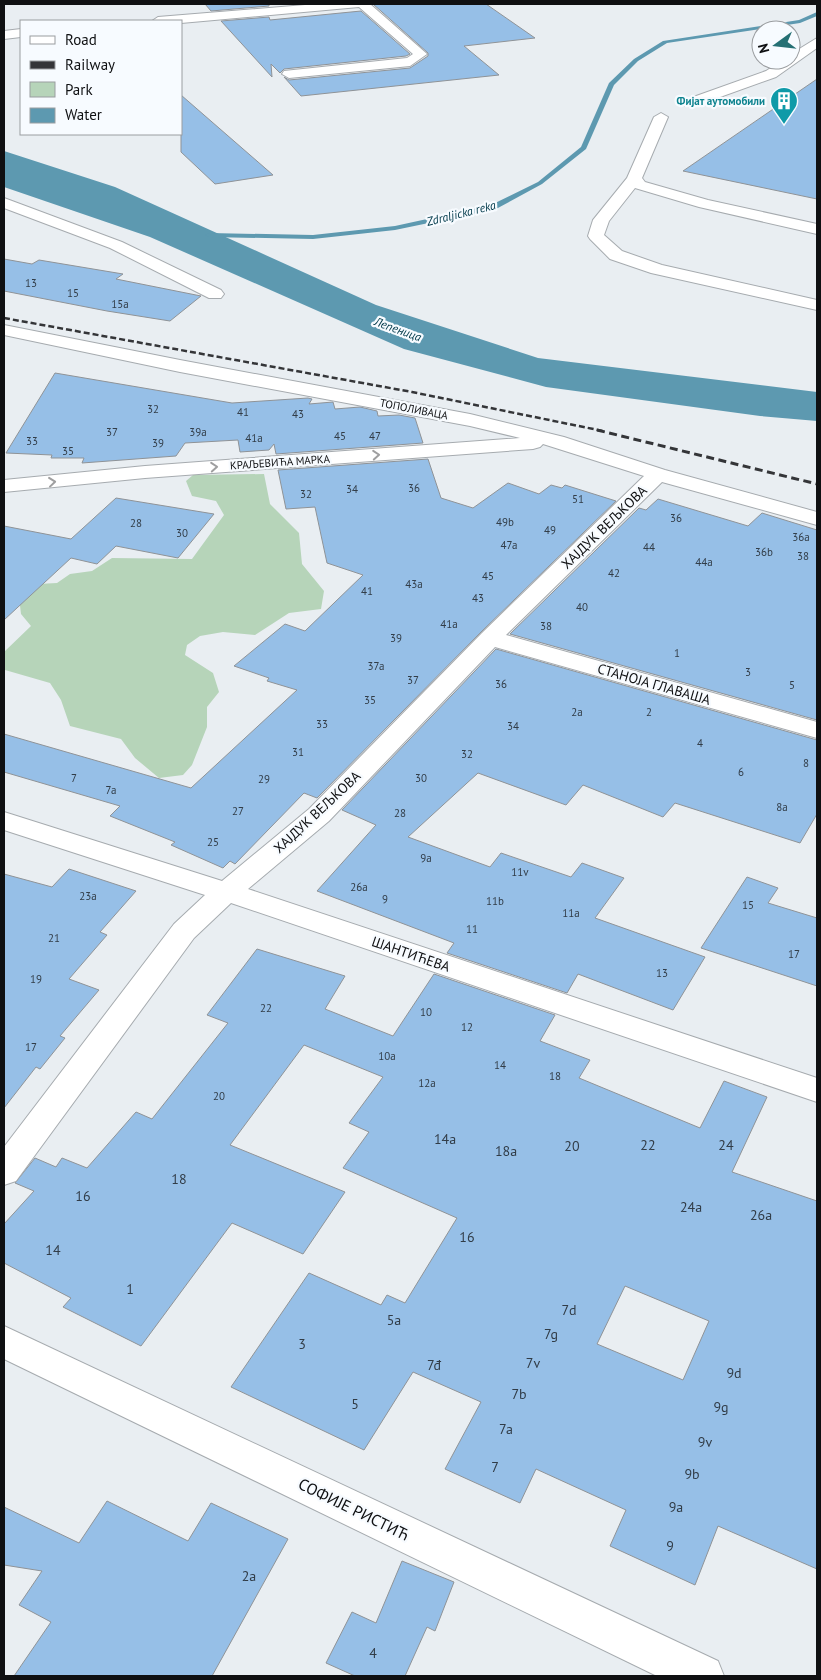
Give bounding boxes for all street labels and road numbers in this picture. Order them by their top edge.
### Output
street label: ТОПОЛИВАЦА [379,396,450,423]
street label: КРАЉЕВИЋА МАРКА [230,451,331,472]
street label: ХАЈДУК ВЕЉКОВА [557,481,651,573]
street label: СТАНОЈА ГЛАВАША [595,659,713,709]
street label: ХАЈДУК ВЕЉКОВА [270,766,365,857]
street label: ШАНТИЋЕВА [370,932,453,976]
street label: СОФИЈЕ РИСТИЋ [295,1473,413,1545]

